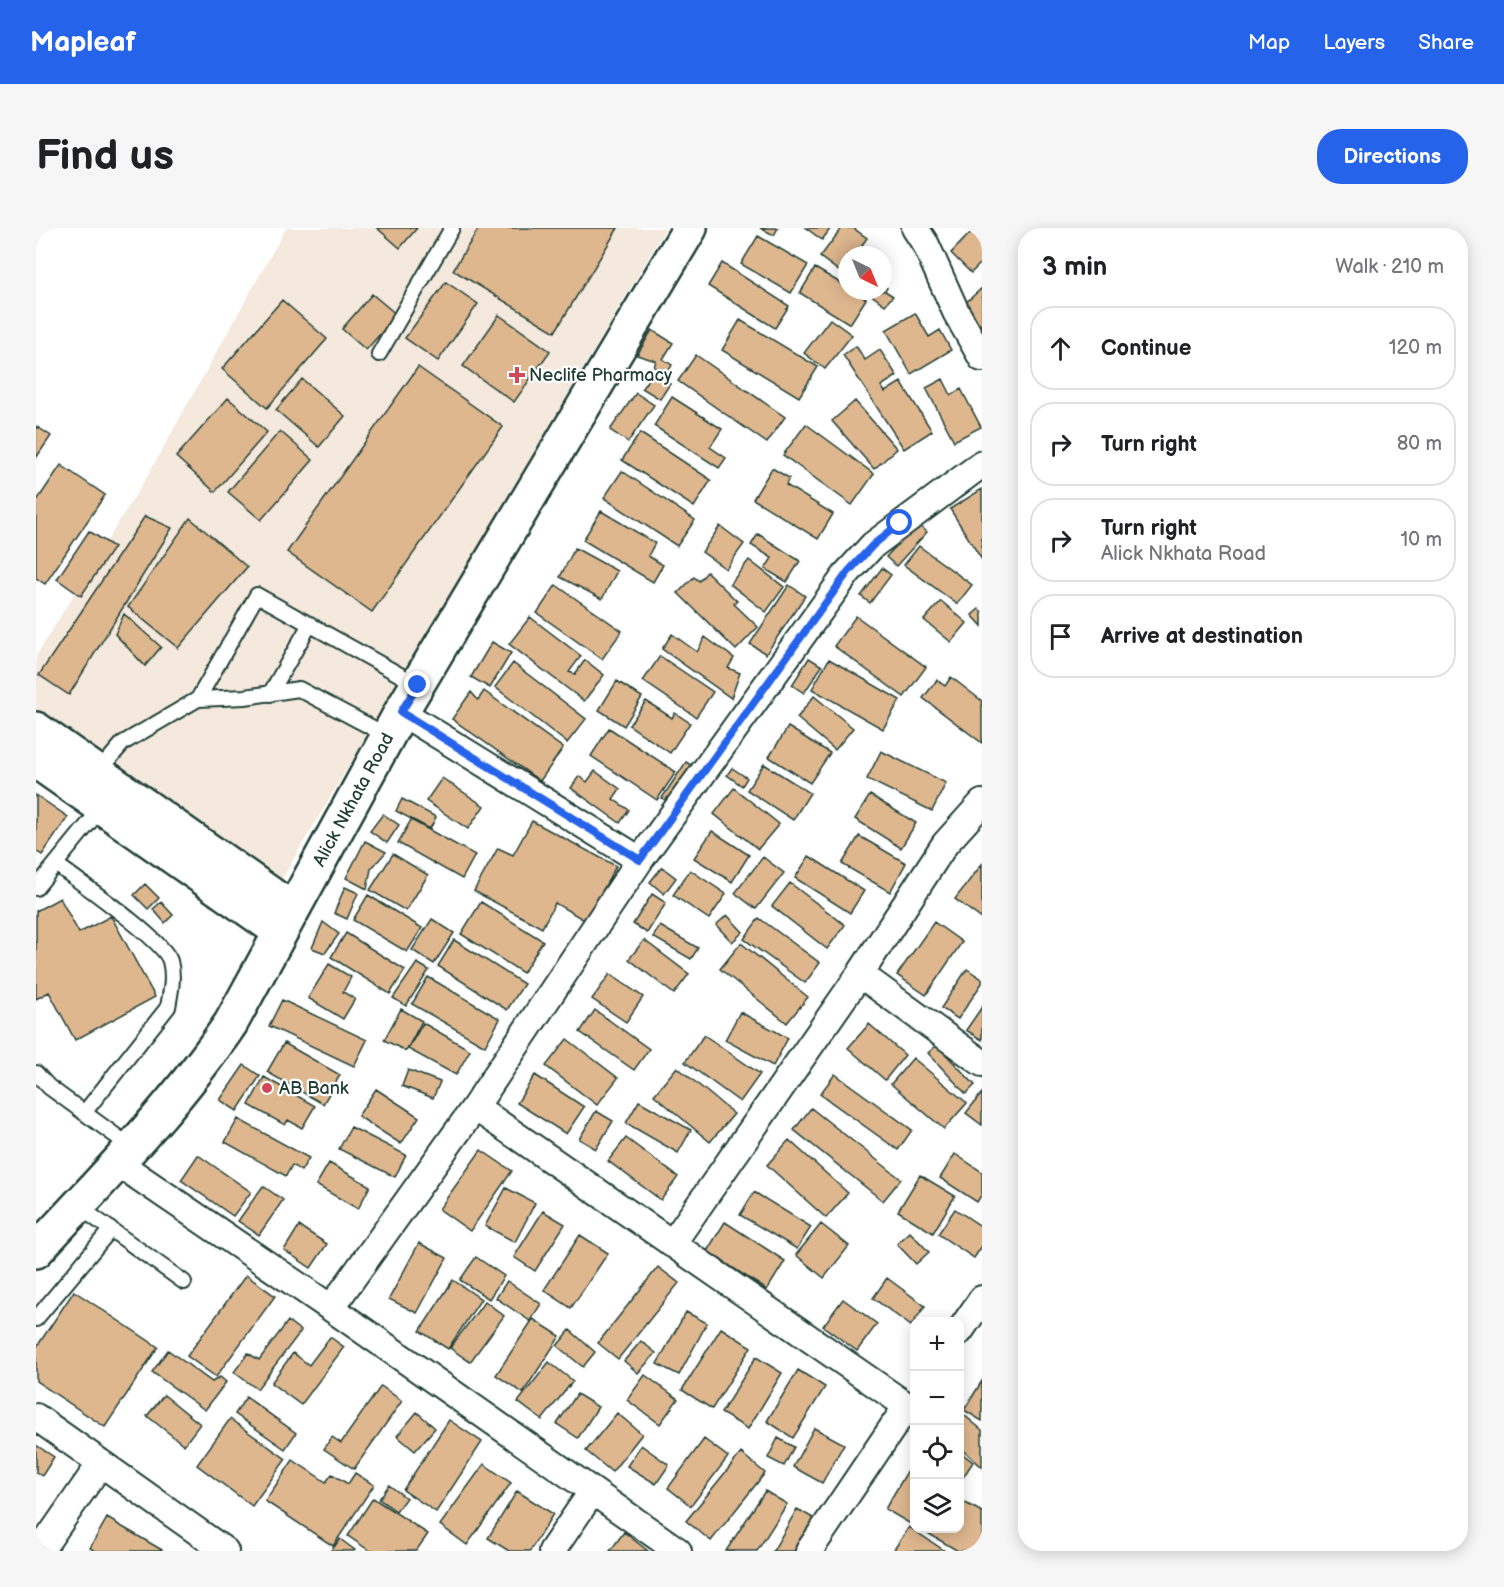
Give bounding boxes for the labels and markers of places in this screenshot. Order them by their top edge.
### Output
place label: Neclife Pharmacy [529,365,673,386]
marker: Neclife Pharmacy [510,368,524,382]
place label: AB Bank [279,1078,349,1099]
marker: AB Bank [260,1081,274,1095]

